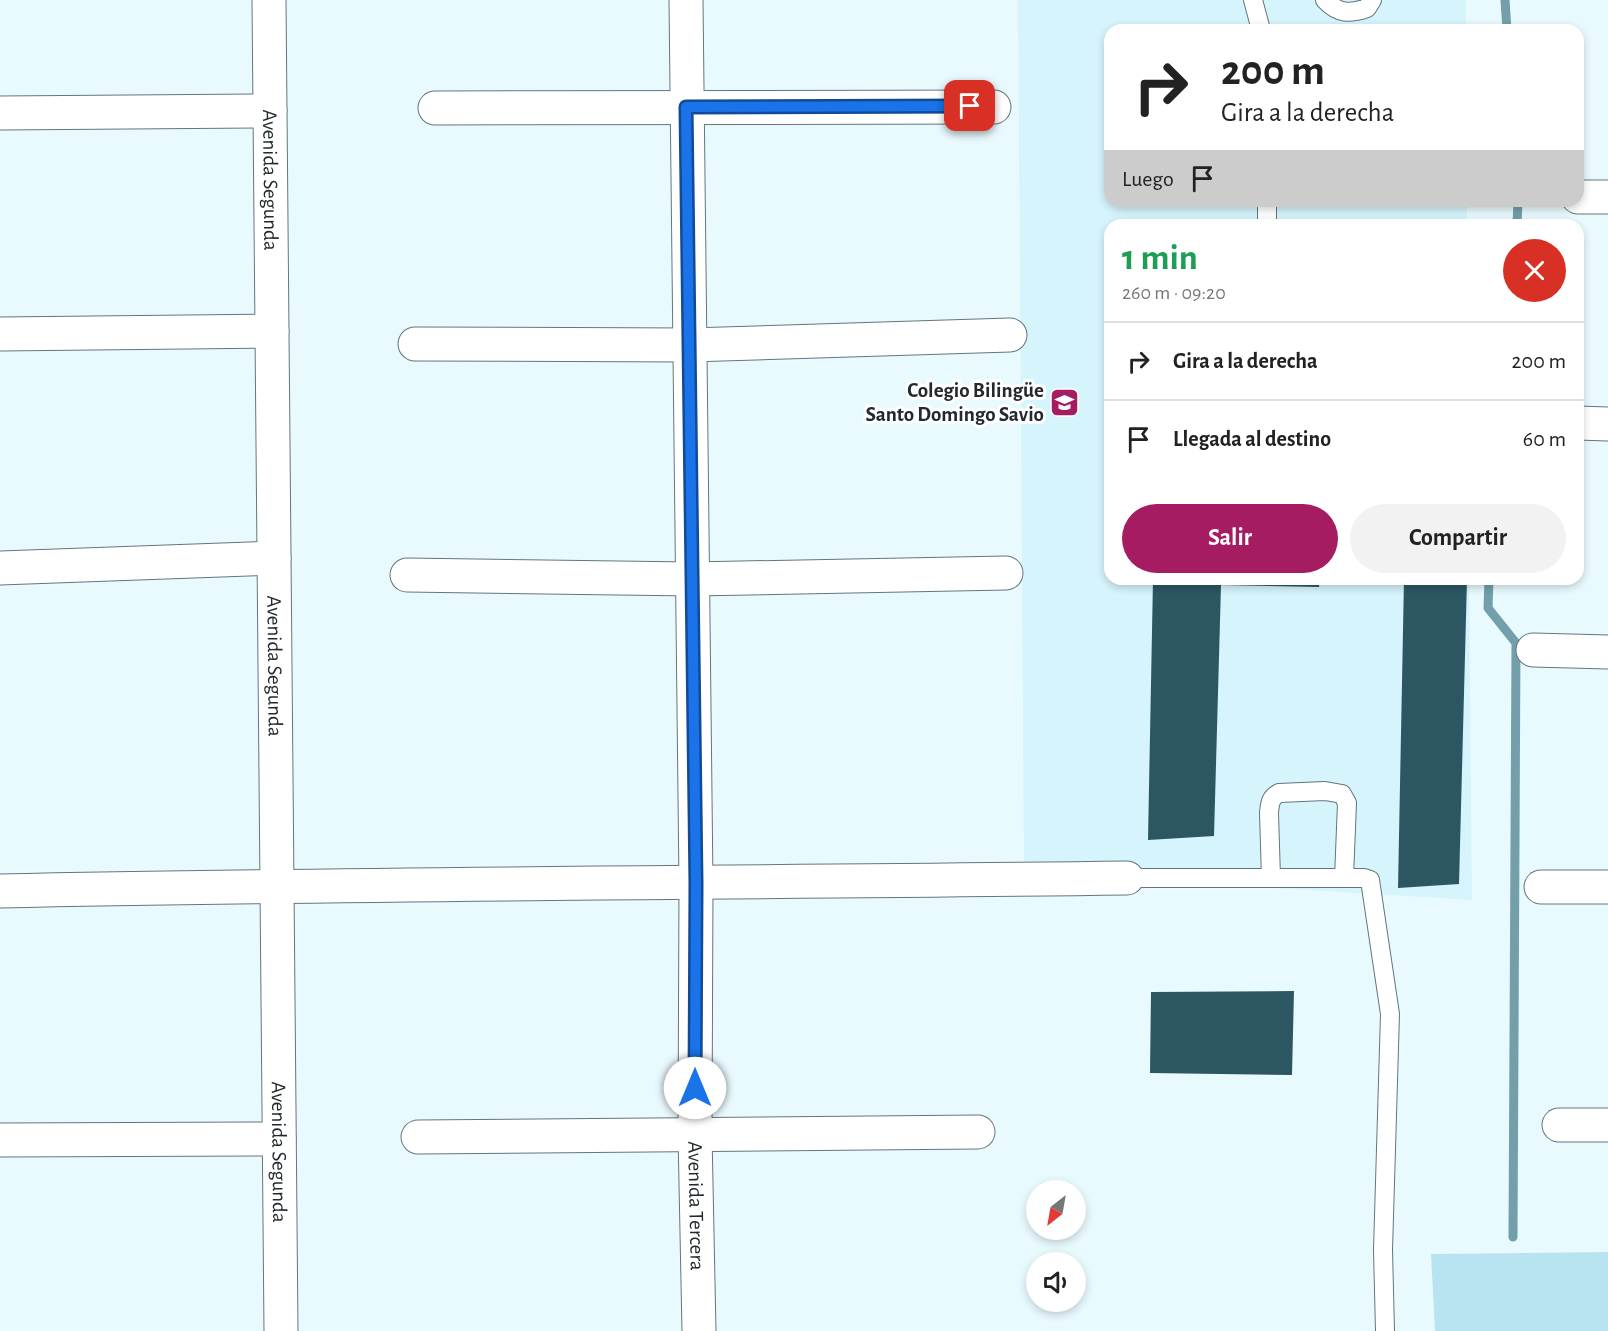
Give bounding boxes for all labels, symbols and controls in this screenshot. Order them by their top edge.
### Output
icon: right [1122,48,1200,126]
text: 200 m [1221,50,1325,92]
pin [944,80,995,131]
icon: arrive [953,89,986,122]
text: Gira a la derecha [1221,99,1394,126]
street label: Avenida Segunda [259,109,282,251]
icon: arrive [1186,162,1219,195]
text: Luego [1122,168,1174,190]
button: close [1503,239,1566,302]
text: 1 min [1122,240,1198,276]
text: 260 m · 09:20 [1122,283,1226,303]
icon: right [1122,345,1155,378]
text: Gira a la derecha [1173,350,1318,372]
text: 200 m [1512,350,1566,372]
place label: Colegio Bilingüe Santo Domingo Savio [866,380,1044,425]
school or university icon: Colegio Bilingüe Santo Domingo Savio [1049,386,1081,418]
icon: arrive [1122,423,1155,456]
text: Llegada al destino [1173,428,1331,450]
text: 60 m [1523,428,1566,450]
button: Salir [1122,504,1338,573]
button: Compartir [1350,504,1566,573]
street label: Avenida Segunda [264,595,286,737]
position arrow [663,1056,727,1120]
street label: Avenida Segunda [268,1081,291,1223]
street label: Avenida Tercera [685,1141,708,1271]
north arrow [1026,1180,1086,1240]
map controls [1026,1180,1086,1312]
button: sound [1026,1252,1086,1312]

